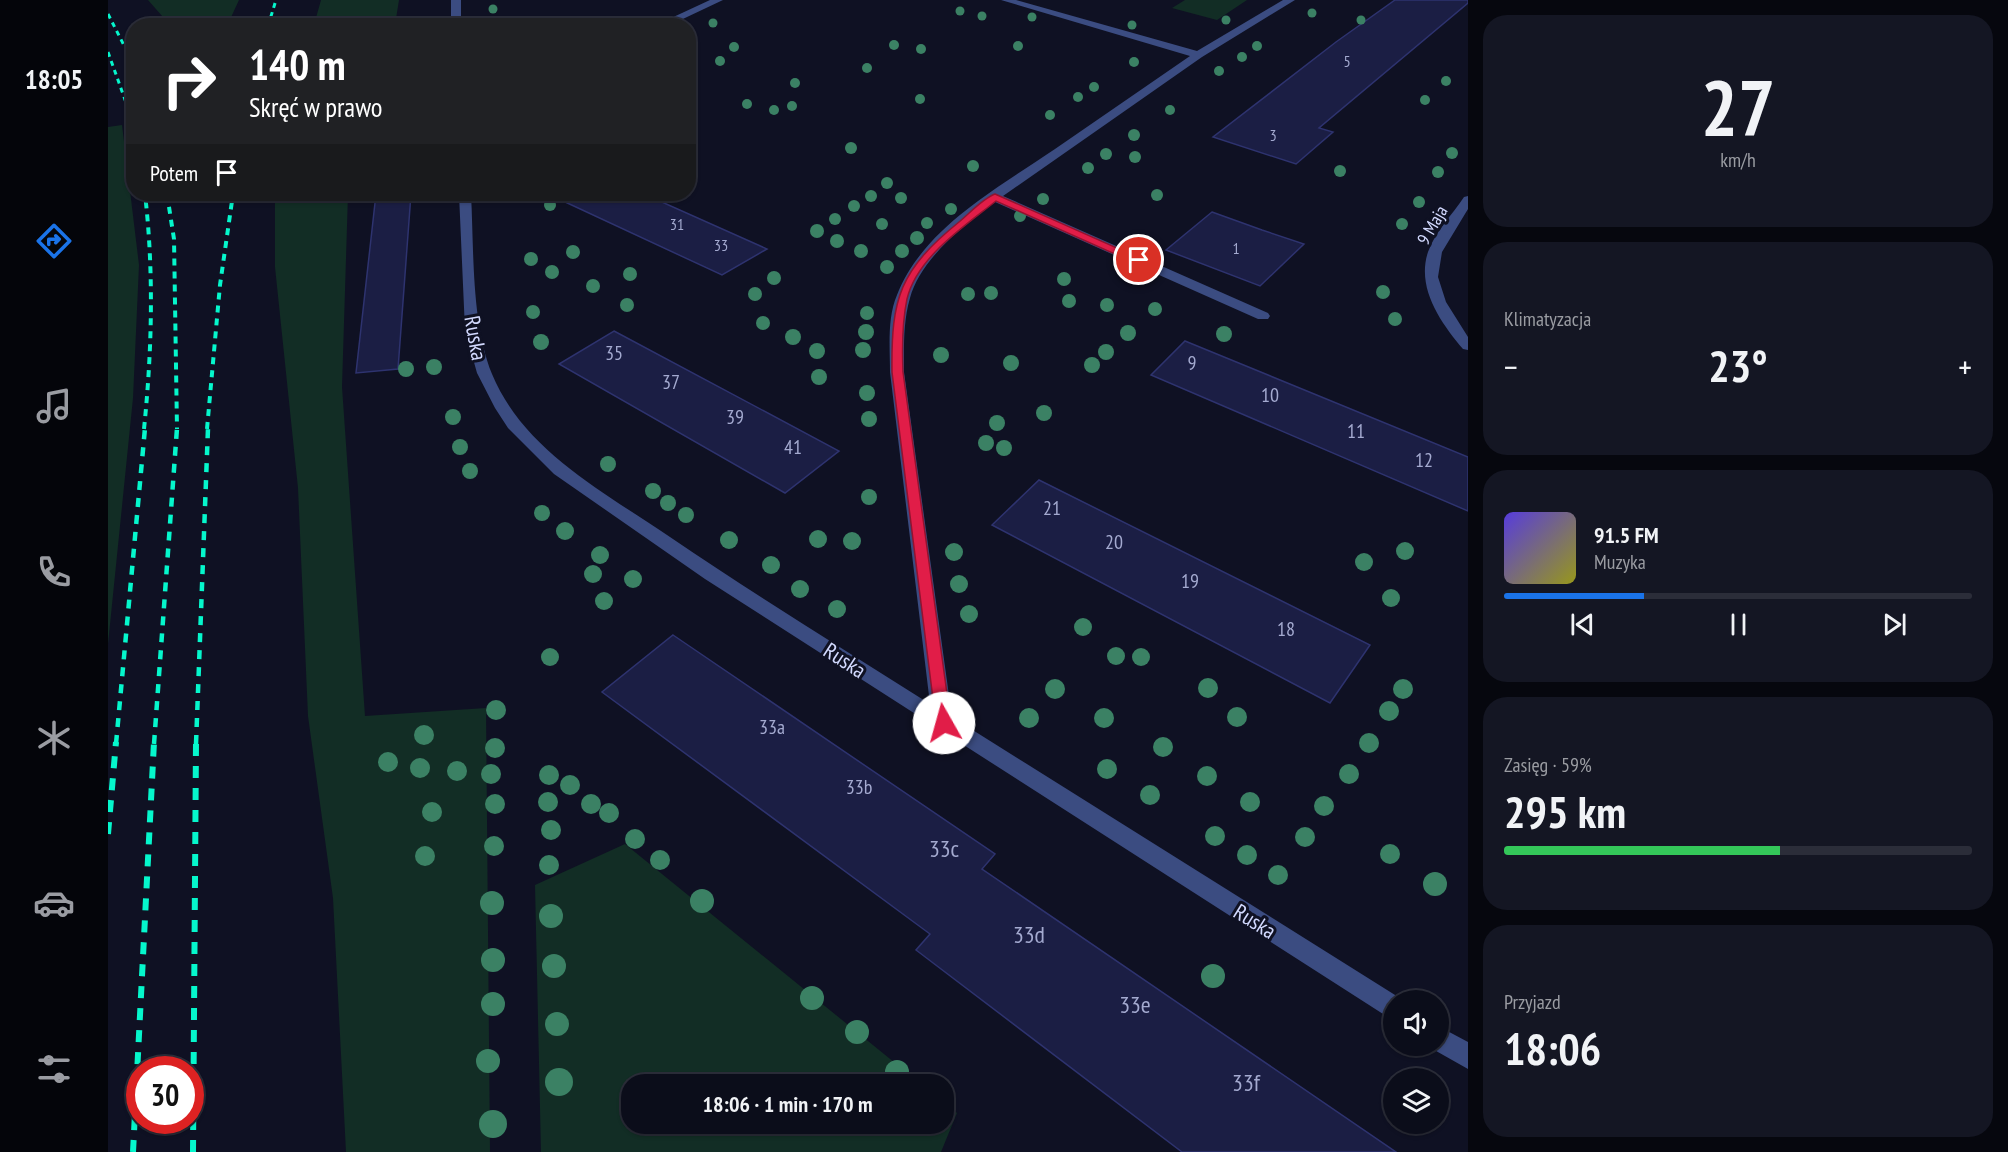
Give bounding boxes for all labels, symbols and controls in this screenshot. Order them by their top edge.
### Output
text: 140 m [249,37,346,92]
icon: right [150,42,228,120]
house number: 5 [1343,51,1351,71]
text: 27 [1701,57,1775,158]
text: 18:05 [25,62,83,96]
text: Skręć w prawo [249,90,383,124]
house number: 3 [1269,125,1277,145]
text: km/h [1720,147,1756,173]
icon: arrive [210,156,243,189]
text: Potem [150,159,198,187]
street label: 9 Maja [1412,201,1452,249]
house number: 31 [670,214,684,234]
icon: directions [33,220,75,262]
pin [1113,234,1164,285]
house number: 33 [714,235,728,255]
house number: 1 [1232,238,1240,258]
icon: arrive [1122,243,1155,276]
text: Klimatyzacja [1504,306,1591,332]
street label: Ruska [458,313,494,363]
text: 23° [1708,336,1768,394]
house number: 35 [605,340,623,366]
text: − [1504,345,1518,388]
text: + [1958,345,1972,388]
house number: 9 [1188,350,1197,376]
house number: 37 [662,369,680,395]
house number: 10 [1261,382,1279,408]
icon: music [33,385,75,427]
house number: 39 [726,404,744,430]
house number: 11 [1347,418,1365,444]
house number: 41 [784,434,802,460]
house number: 12 [1415,447,1433,473]
house number: 21 [1043,495,1061,521]
text: 91.5 FM [1594,521,1659,549]
house number: 20 [1105,529,1123,555]
text: Muzyka [1594,549,1646,575]
icon: phone [33,551,75,593]
house number: 19 [1181,568,1199,594]
icon: previous [1566,608,1599,641]
icon: pause [1722,608,1755,641]
icon: next [1878,608,1911,641]
house number: 18 [1277,616,1295,642]
street label: Ruska [819,636,871,684]
position arrow [912,691,976,755]
house number: 33a [759,714,785,740]
icon: climate [33,717,75,759]
text: Zasięg · 59% [1504,752,1592,778]
house number: 33b [846,774,872,800]
text: 295 km [1504,782,1626,840]
house number: 33c [929,833,960,864]
icon: car [33,882,75,924]
street label: Ruska [1229,897,1281,945]
house number: 33d [1013,919,1045,950]
house number: 33e [1119,989,1151,1020]
text: Przyjazd [1504,989,1561,1015]
map controls [1383,990,1449,1134]
button: sound [1383,990,1449,1056]
text: 18:06 [1504,1019,1601,1077]
icon: filters [33,1048,75,1090]
speed limit sign: 30 [126,1056,204,1134]
house number: 33f [1232,1067,1261,1098]
button: layers [1383,1068,1449,1134]
text: 18:06 · 1 min · 170 m [702,1090,873,1118]

